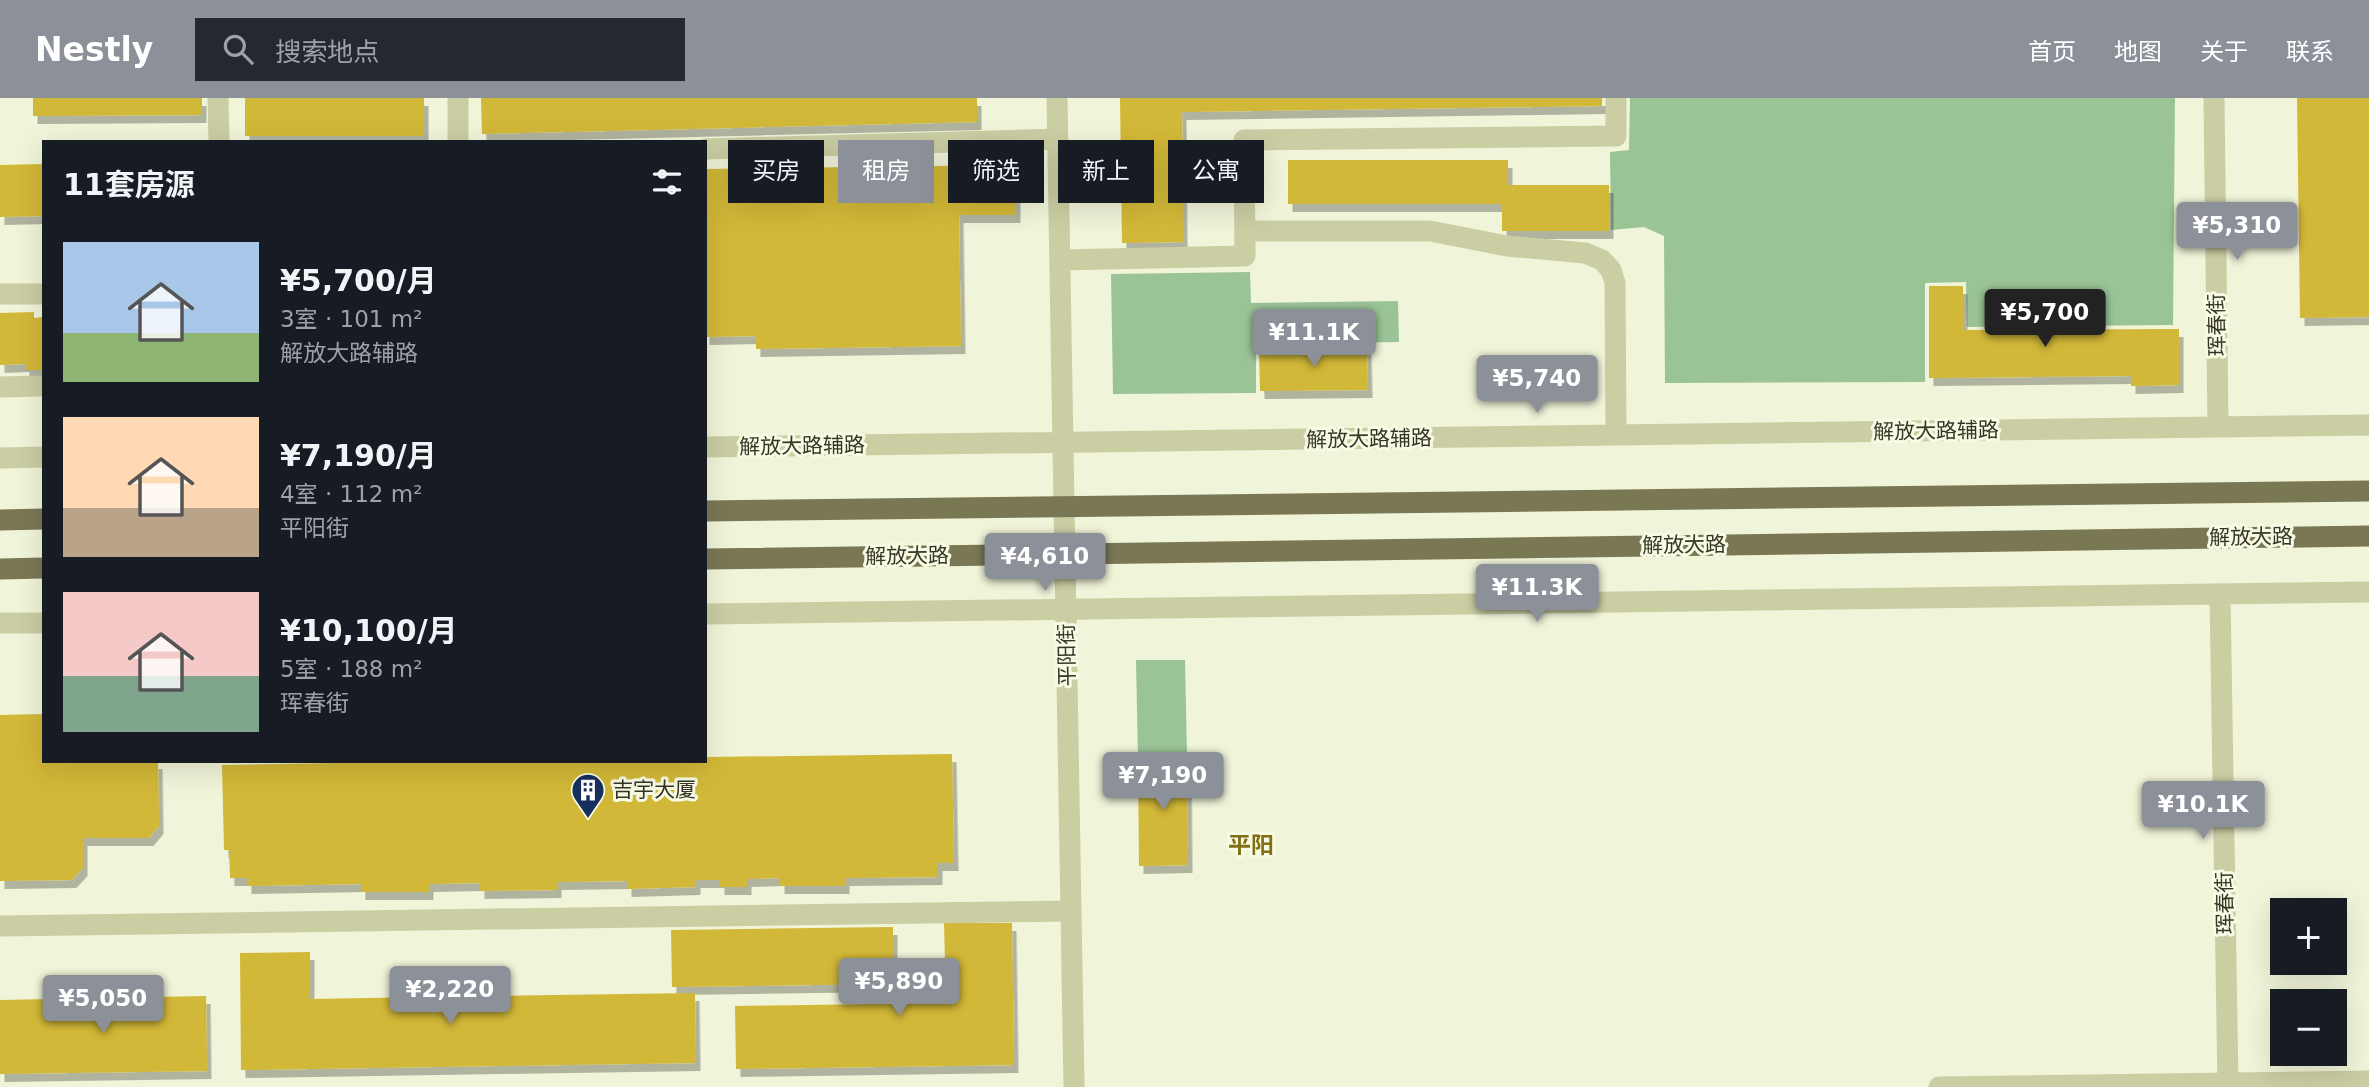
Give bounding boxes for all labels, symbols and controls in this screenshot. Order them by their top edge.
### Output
search box [195,18,685,81]
text: Nestly [35,30,153,69]
icon: search [219,30,257,68]
text: 搜索地点 [275,37,379,67]
text: 首页 [2028,38,2076,66]
text: 地图 [2114,38,2162,66]
text: 关于 [2200,38,2248,66]
text: 联系 [2286,38,2334,66]
chip: 买房 [728,140,824,203]
chip: 租房 [838,140,934,203]
chip: 筛选 [948,140,1044,203]
chip: 新上 [1058,140,1154,203]
chip: 公寓 [1168,140,1264,203]
icon: filters [648,163,686,201]
text: 11套房源 [63,167,195,202]
pin: ¥5,310 [2180,202,2294,262]
text: ¥5,310 [2193,212,2281,238]
text: ¥5,700/月 [280,263,437,298]
icon: home [119,270,203,354]
pin: ¥5,700 [1988,289,2102,349]
street label: 珲春街 [2204,293,2230,357]
text: ¥5,700 [2001,299,2089,325]
text: 3室 · 101 m² [280,306,422,332]
pin: ¥11.1K [1257,310,1371,369]
text: ¥11.1K [1269,319,1359,345]
text: 解放大路辅路 [280,340,418,366]
pin: ¥5,740 [1480,356,1594,415]
text: ¥5,740 [1493,365,1581,391]
street label: 解放大路辅路 [1873,418,1999,444]
street label: 解放大路辅路 [1306,426,1432,452]
street label: 解放大路辅路 [739,433,865,459]
text: ¥7,190/月 [280,438,437,473]
icon: home [119,445,203,529]
text: 4室 · 112 m² [280,481,422,507]
text: 平阳街 [280,515,349,541]
street label: 解放大路 [2209,524,2293,550]
street label: 解放大路 [1642,532,1726,558]
pin: ¥4,610 [988,533,1102,593]
street label: 解放大路 [865,543,949,569]
text: ¥4,610 [1001,543,1089,569]
pin: ¥11.3K [1480,564,1594,624]
text: ¥11.3K [1492,574,1582,600]
text: ¥10,100/月 [280,613,458,648]
icon: home [119,620,203,704]
street label: 平阳街 [1054,623,1080,687]
text: 5室 · 188 m² [280,656,422,682]
text: 珲春街 [280,690,349,716]
pin: ¥7,190 [1106,752,1220,812]
text: ¥7,190 [1119,762,1207,788]
building icon: 吉宇大厦 [569,771,607,820]
place label: 吉宇大厦 [612,778,696,802]
pin: ¥10.1K [2146,782,2260,841]
text: ¥10.1K [2158,791,2248,817]
district label: 平阳 [1228,832,1274,858]
street label: 珲春街 [2212,871,2238,935]
map controls [2270,898,2347,1066]
button: + [2270,898,2347,975]
pin: ¥5,890 [842,958,956,1018]
pin: ¥2,220 [393,967,507,1026]
text: ¥5,890 [855,968,943,994]
pin: ¥5,050 [46,976,160,1035]
text: ¥2,220 [406,976,494,1002]
text: ¥5,050 [59,985,147,1011]
button: − [2270,989,2347,1066]

